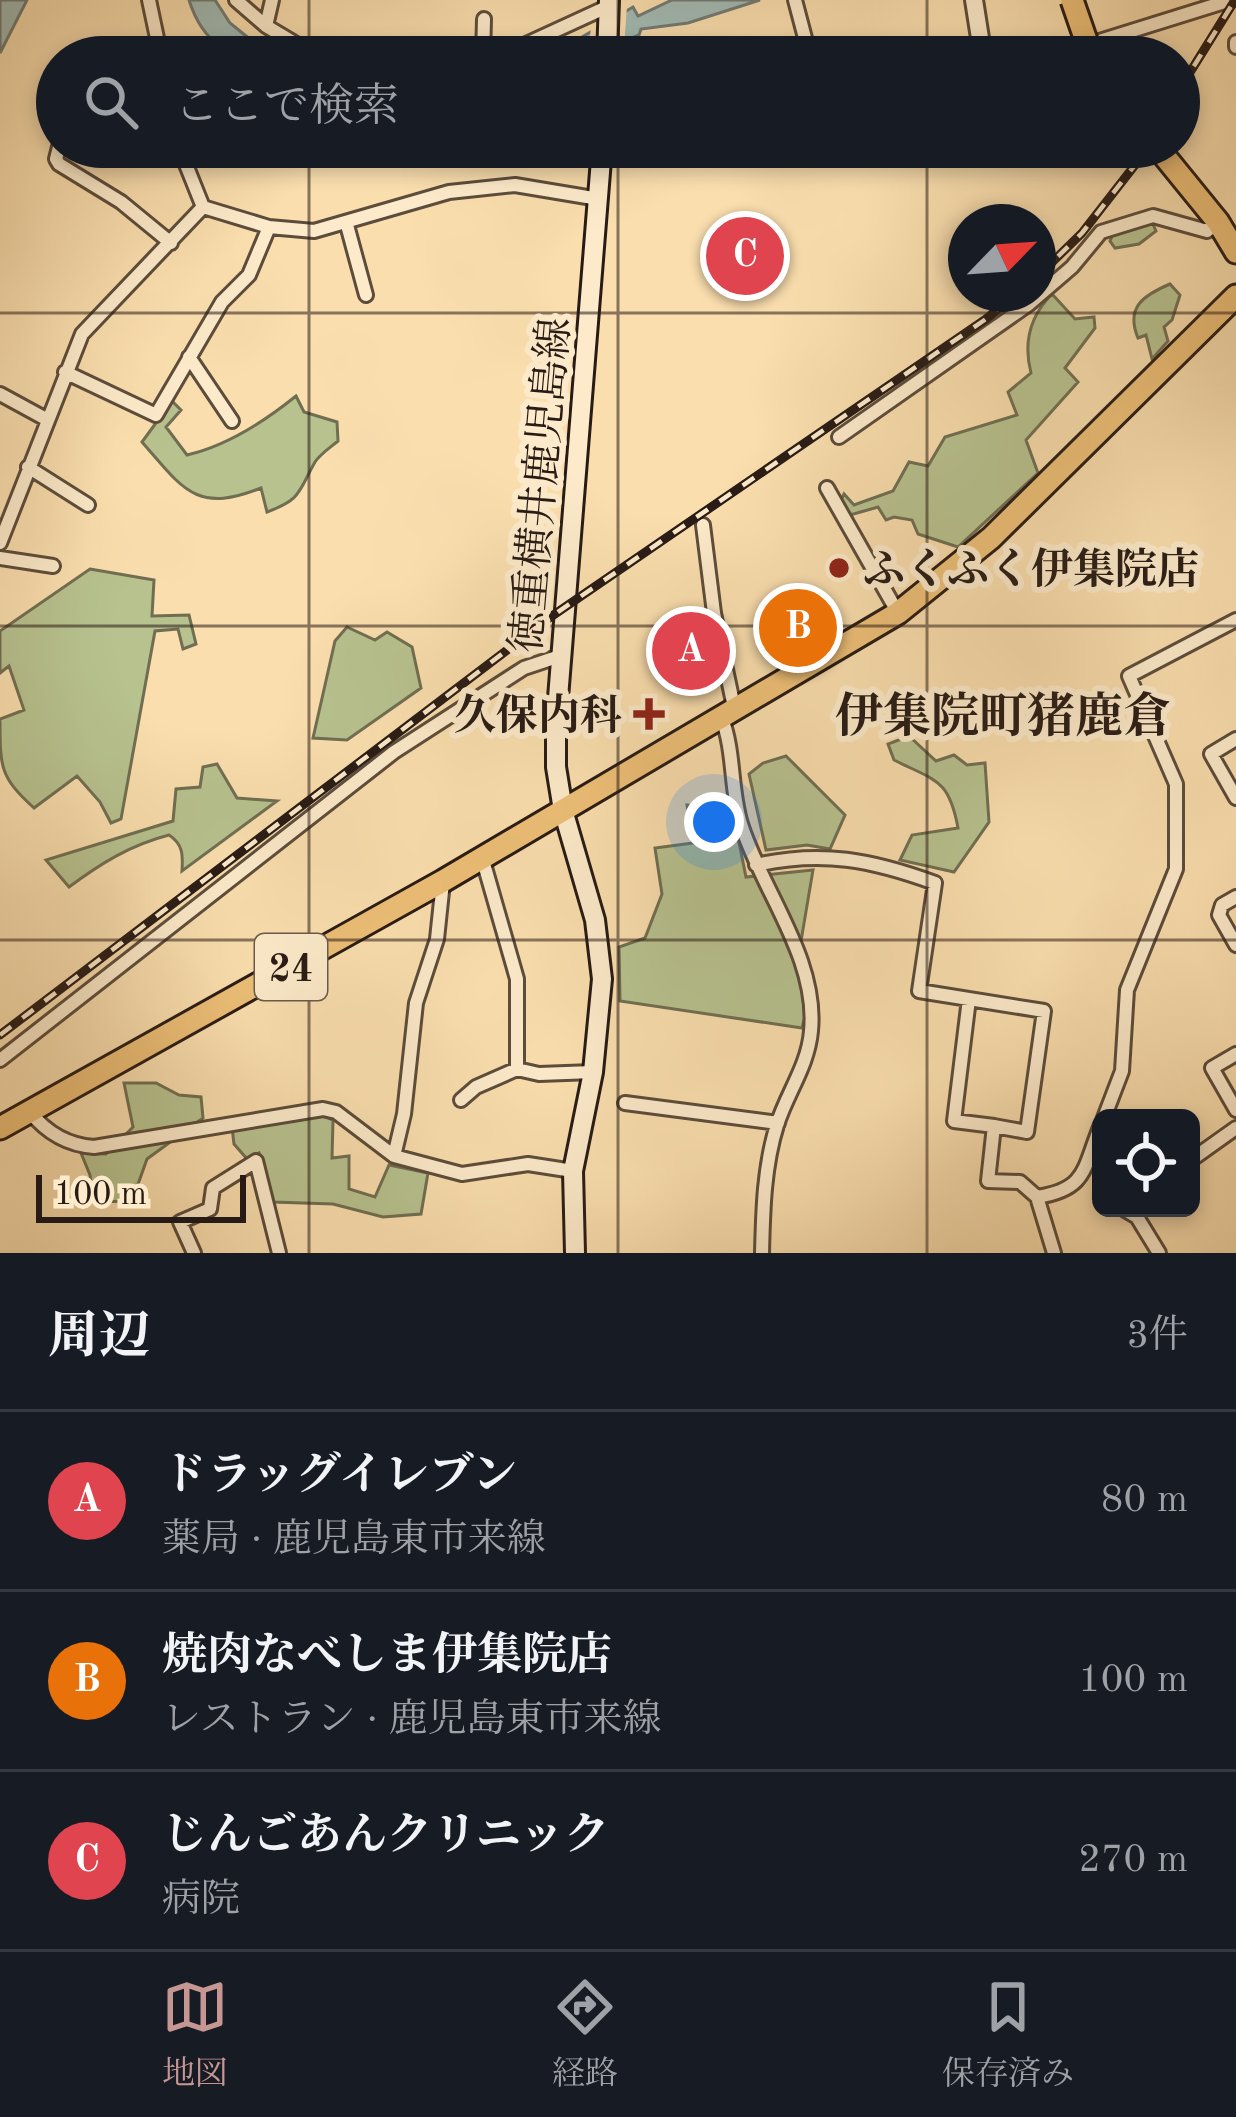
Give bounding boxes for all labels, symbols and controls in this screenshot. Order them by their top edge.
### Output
search box [36,36,1200,168]
icon: search [78,69,144,135]
text: ここで検索 [174,86,399,131]
north arrow [948,204,1056,312]
pin: C [706,211,784,301]
street label: 徳重横井鹿児島線 [503,316,579,655]
place label: ふくふく伊集院店 [863,547,1199,593]
marker: ふくふく伊集院店 [826,555,852,581]
pin: B [759,583,837,673]
pin: A [652,606,730,696]
district label: 伊集院町猪鹿倉 [835,691,1171,743]
place label: 久保内科 [454,693,622,739]
marker: 久保内科 [633,698,665,730]
your location [684,792,744,852]
road number: 24 [255,934,327,1000]
map controls [1092,1109,1200,1217]
button: locate [1092,1109,1200,1217]
scale bar [36,1169,246,1222]
text: 100 m [54,1179,147,1212]
text: 周辺 [48,1313,150,1364]
text: 3件 [1126,1317,1188,1356]
text: ドラッグイレブン [162,1455,517,1500]
text: A [72,1481,102,1520]
text: 80 m [1101,1481,1188,1520]
text: 薬局 · 鹿児島東市来線 [162,1521,546,1560]
text: 焼肉なべしま伊集院店 [162,1635,612,1680]
text: B [73,1661,101,1700]
text: 100 m [1078,1661,1188,1700]
text: レストラン · 鹿児島東市来線 [162,1701,662,1740]
text: じんごあんクリニック [162,1815,609,1860]
text: C [74,1841,100,1880]
text: 270 m [1078,1841,1188,1880]
text: 病院 [162,1881,240,1920]
tab: 地図 [162,1974,228,2096]
tab: 経路 [552,1974,618,2096]
tab: 保存済み [942,1974,1074,2096]

